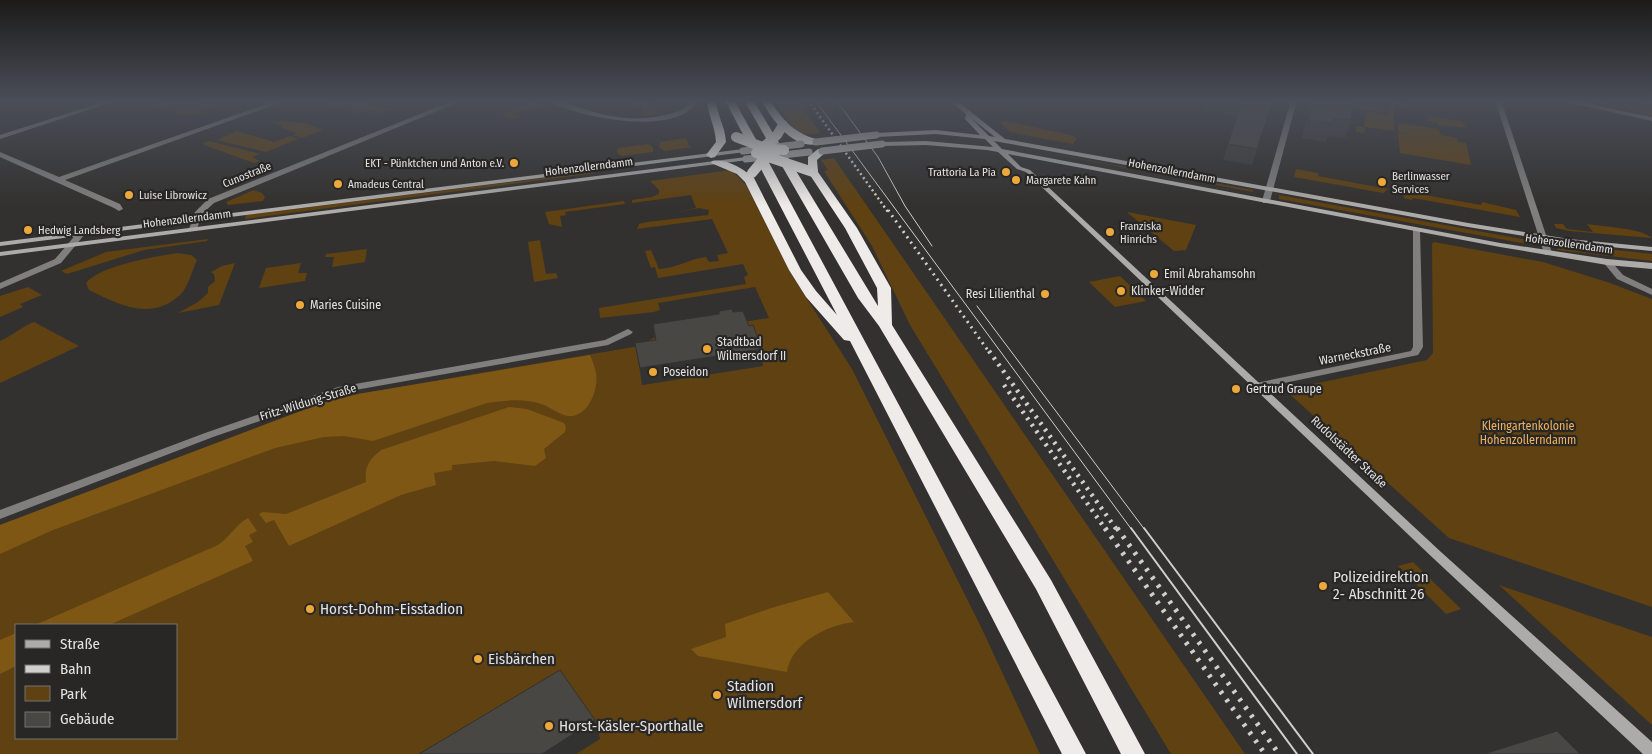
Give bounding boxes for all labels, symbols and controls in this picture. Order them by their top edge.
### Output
street label: Hohenzollerndamm [544,155,634,179]
street label: Hohenzollerndamm [1127,156,1217,186]
place label: EKT - Pünktchen und Anton e.V. [365,157,504,170]
marker: EKT - Pünktchen und Anton e.V. [508,157,520,169]
street label: Cunostraße [221,159,273,191]
place label: Trattoria La Pia [928,166,996,179]
marker: Trattoria La Pia [1000,166,1012,178]
place label: Berlinwasser Services [1392,170,1450,196]
marker: Margarete Kahn [1010,174,1022,186]
place label: Margarete Kahn [1026,174,1096,187]
marker: Berlinwasser Services [1376,176,1388,188]
marker: Amadeus Central [332,178,344,190]
place label: Amadeus Central [348,178,424,191]
marker: Luise Librowicz [123,189,135,201]
place label: Luise Librowicz [139,189,207,202]
street label: Hohenzollerndamm [142,207,232,231]
place label: Franziska Hinrichs [1120,220,1161,246]
marker: Hedwig Landsberg [22,224,34,236]
place label: Hedwig Landsberg [38,224,121,237]
marker: Franziska Hinrichs [1104,226,1116,238]
street label: Hohenzollerndamm [1524,231,1614,257]
place label: Emil Abrahamsohn [1164,267,1256,281]
marker: Emil Abrahamsohn [1148,268,1160,280]
place label: Klinker-Widder [1131,284,1205,298]
marker: Klinker-Widder [1115,285,1127,297]
place label: Resi Lilienthal [966,287,1035,301]
marker: Resi Lilienthal [1039,288,1051,300]
place label: Maries Cuisine [310,298,381,312]
marker: Maries Cuisine [294,299,306,311]
place label: Stadtbad Wilmersdorf II [717,335,786,363]
street label: Warneckstraße [1318,340,1392,368]
marker: Stadtbad Wilmersdorf II [701,343,713,355]
place label: Poseidon [663,365,708,379]
marker: Poseidon [647,366,659,378]
street label: Fritz-Wildung-Straße [258,381,358,423]
place label: Gertrud Graupe [1246,382,1322,396]
marker: Gertrud Graupe [1230,383,1242,395]
street label: Rudolstädter Straße [1308,413,1390,491]
park label: Kleingartenkolonie Hohenzollerndamm [1480,419,1576,447]
place label: Polizeidirektion 2- Abschnitt 26 [1333,568,1429,603]
marker: Polizeidirektion 2- Abschnitt 26 [1317,580,1329,592]
place label: Horst-Dohm-Eisstadion [320,600,463,618]
marker: Horst-Dohm-Eisstadion [304,603,316,615]
legend [15,624,178,739]
text: Straße [60,635,100,653]
place label: Eisbärchen [488,650,555,668]
marker: Eisbärchen [472,653,484,665]
text: Bahn [60,660,91,678]
place label: Stadion Wilmersdorf [727,677,804,712]
text: Park [60,685,87,703]
marker: Stadion Wilmersdorf [711,689,723,701]
text: Gebäude [60,710,115,728]
place label: Horst-Käsler-Sporthalle [559,717,704,735]
marker: Horst-Käsler-Sporthalle [543,720,555,732]

